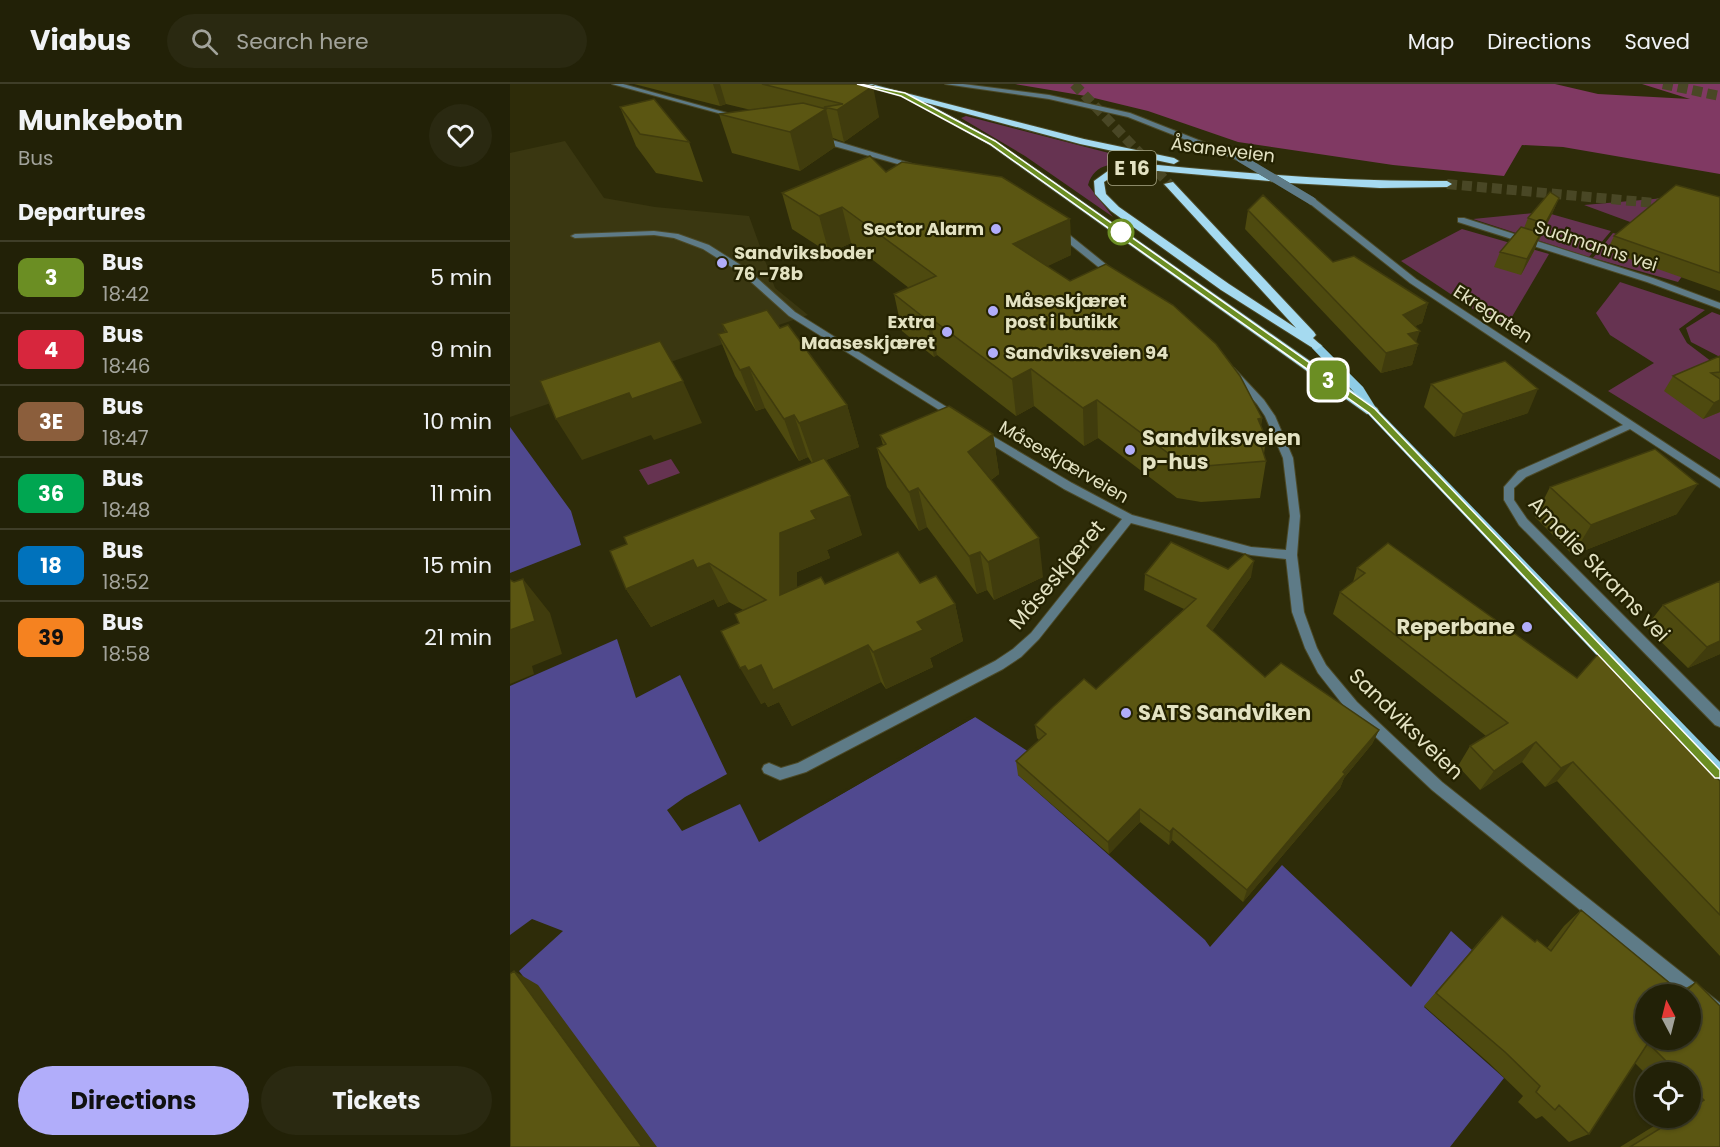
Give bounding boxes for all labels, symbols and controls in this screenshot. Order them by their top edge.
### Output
search box [167,14,587,68]
text: Viabus [30,21,131,60]
icon: search [188,25,221,58]
text: Search here [236,26,369,57]
text: Map [1408,27,1454,56]
text: Directions [1487,27,1591,56]
text: Saved [1624,27,1690,56]
text: Munkebotn [18,101,183,140]
button: heart [429,104,492,167]
street label: Åsaneveien [1170,131,1277,168]
text: Bus [18,144,54,172]
road number: E 16 [1108,151,1156,185]
text: Departures [18,197,146,228]
street label: Sudmanns vei [1531,214,1661,277]
place label: Sector Alarm [863,216,984,241]
unlabelled marker [1108,219,1134,245]
marker: Sector Alarm [989,222,1003,236]
place label: Sandviksboder 76 -78b [734,240,874,286]
text: Bus [102,247,144,278]
marker: Sandviksboder 76 -78b [715,256,729,270]
text: 5 min [430,262,492,293]
text: 3 [45,263,57,292]
street label: Ekregaten [1449,279,1538,349]
text: 18:42 [102,280,149,308]
place label: Måseskjæret post i butikk [1005,288,1127,334]
marker: Måseskjæret post i butikk [986,304,1000,318]
place label: Extra Maaseskjæret [801,309,935,355]
text: Bus [102,319,144,350]
marker: Extra Maaseskjæret [940,325,954,339]
text: 9 min [430,334,492,365]
text: 4 [44,335,58,364]
place label: Sandviksveien 94 [1005,340,1168,365]
marker: Sandviksveien 94 [986,346,1000,360]
text: 18:46 [102,352,151,380]
line badge: 3 [1308,360,1348,400]
text: 3 [1322,366,1334,395]
text: Bus [102,391,144,422]
text: 10 min [423,406,492,437]
text: 3E [39,407,63,436]
street label: Måseskjærveien [995,414,1134,509]
place label: Sandviksveien p-hus [1142,423,1301,476]
text: 18:47 [102,424,149,452]
marker: Sandviksveien p-hus [1123,443,1137,457]
text: Bus [102,463,144,494]
text: 11 min [430,478,492,509]
text: 36 [38,479,64,508]
street label: Amalie Skrams vei [1522,489,1677,648]
text: 18:48 [102,496,150,524]
street label: Måseskjæret [1002,514,1111,636]
text: Bus [102,535,144,566]
text: 15 min [423,550,492,581]
text: 18 [40,551,62,580]
text: 18:52 [102,568,149,596]
text: Bus [102,607,144,638]
place label: Reperbane [1397,612,1515,641]
marker: Reperbane [1520,620,1534,634]
text: 21 min [424,622,492,653]
text: 39 [38,623,64,652]
text: 18:58 [102,640,150,668]
street label: Sandviksveien [1343,661,1470,786]
place label: SATS Sandviken [1138,698,1311,727]
marker: SATS Sandviken [1119,706,1133,720]
north arrow [1635,984,1701,1050]
map controls [1635,984,1701,1128]
button: locate [1635,1062,1701,1128]
button: Directions [18,1066,249,1135]
button: Tickets [261,1066,492,1135]

